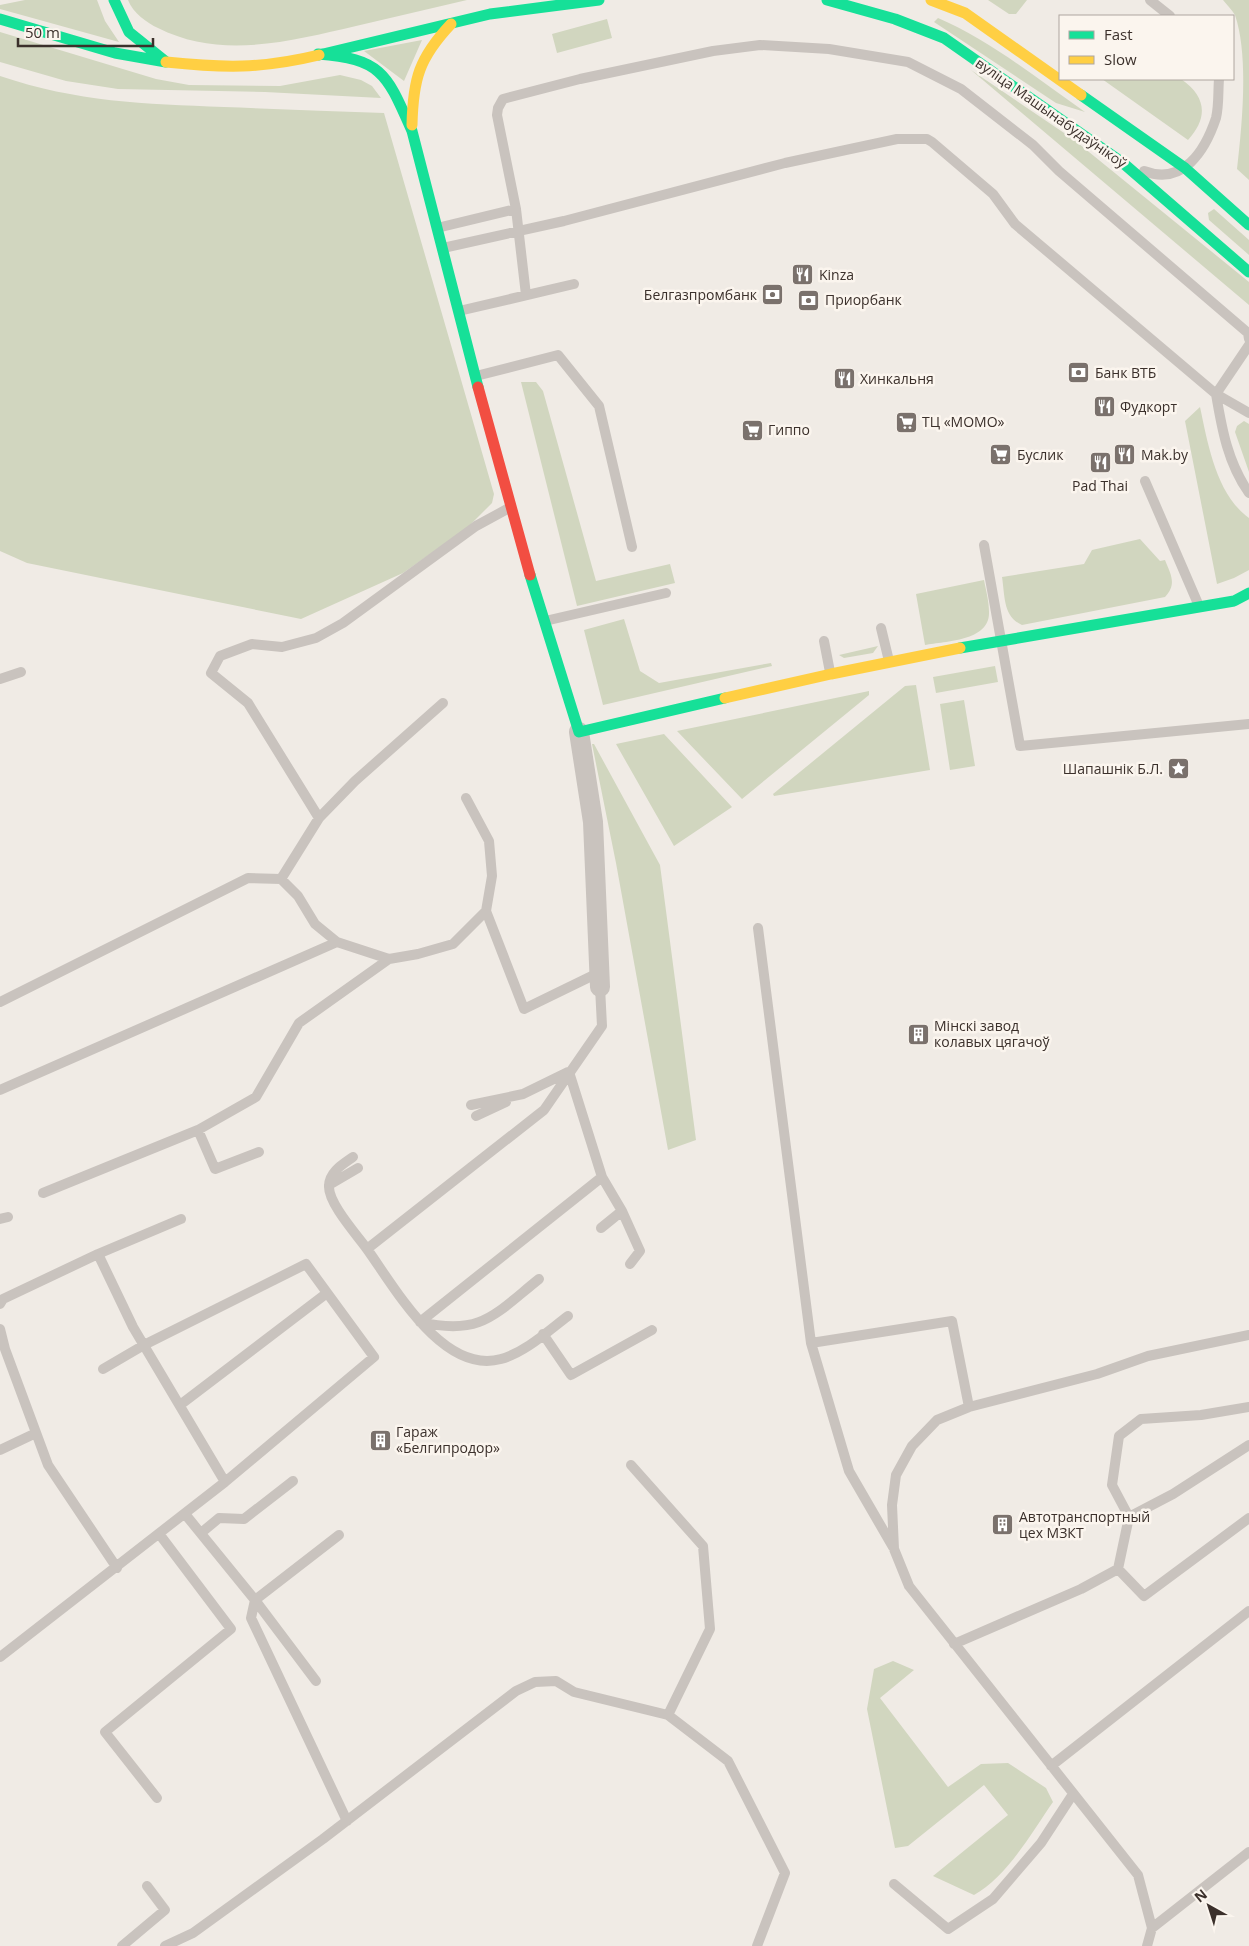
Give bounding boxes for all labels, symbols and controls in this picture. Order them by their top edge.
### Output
scale bar [18,15,152,47]
legend [1059,15,1234,80]
text: 50 m [25,22,60,42]
text: Fast [1104,24,1133,44]
text: Slow [1104,49,1137,69]
street label: вуліца Машынабудаўнікоў [972,53,1131,173]
restaurant icon: Kinza [791,263,815,287]
place label: Kinza [819,265,854,284]
bank icon: Белгазпромбанк [761,283,785,307]
place label: Белгазпромбанк [644,285,758,304]
bank icon: Приорбанк [797,288,821,312]
place label: Приорбанк [825,290,903,309]
bank icon: Банк ВТБ [1067,361,1091,385]
place label: Банк ВТБ [1095,363,1156,382]
restaurant icon: Хинкальня [832,367,856,391]
place label: Хинкальня [860,369,934,388]
restaurant icon: Фудкорт [1092,395,1116,419]
place label: Фудкорт [1120,397,1177,416]
supermarket icon: ТЦ «МОМО» [894,410,918,434]
place label: ТЦ «МОМО» [922,412,1005,431]
supermarket icon: Гиппо [740,418,764,442]
place label: Гиппо [768,420,810,439]
supermarket icon: Буслик [989,443,1013,467]
restaurant icon: Mak.by [1113,443,1137,467]
place label: Буслик [1017,445,1064,464]
place label: Mak.by [1141,445,1189,464]
restaurant icon: Pad Thai [1088,451,1112,475]
place label: Pad Thai [1072,476,1128,495]
place icon: Шапашнік Б.Л. [1167,757,1191,781]
place label: Шапашнік Б.Л. [1063,759,1163,778]
place label: Мінскі завод колавых цягачоў [934,1016,1050,1051]
building icon: Мінскі завод колавых цягачоў [906,1022,930,1046]
place label: Гараж «Белгипродор» [396,1422,500,1457]
building icon: Гараж «Белгипродор» [368,1428,392,1452]
place label: Автотранспортный цех МЗКТ [1019,1507,1150,1542]
building icon: Автотранспортный цех МЗКТ [991,1513,1015,1537]
north arrow [1184,1881,1234,1931]
text: N [1190,1885,1211,1906]

